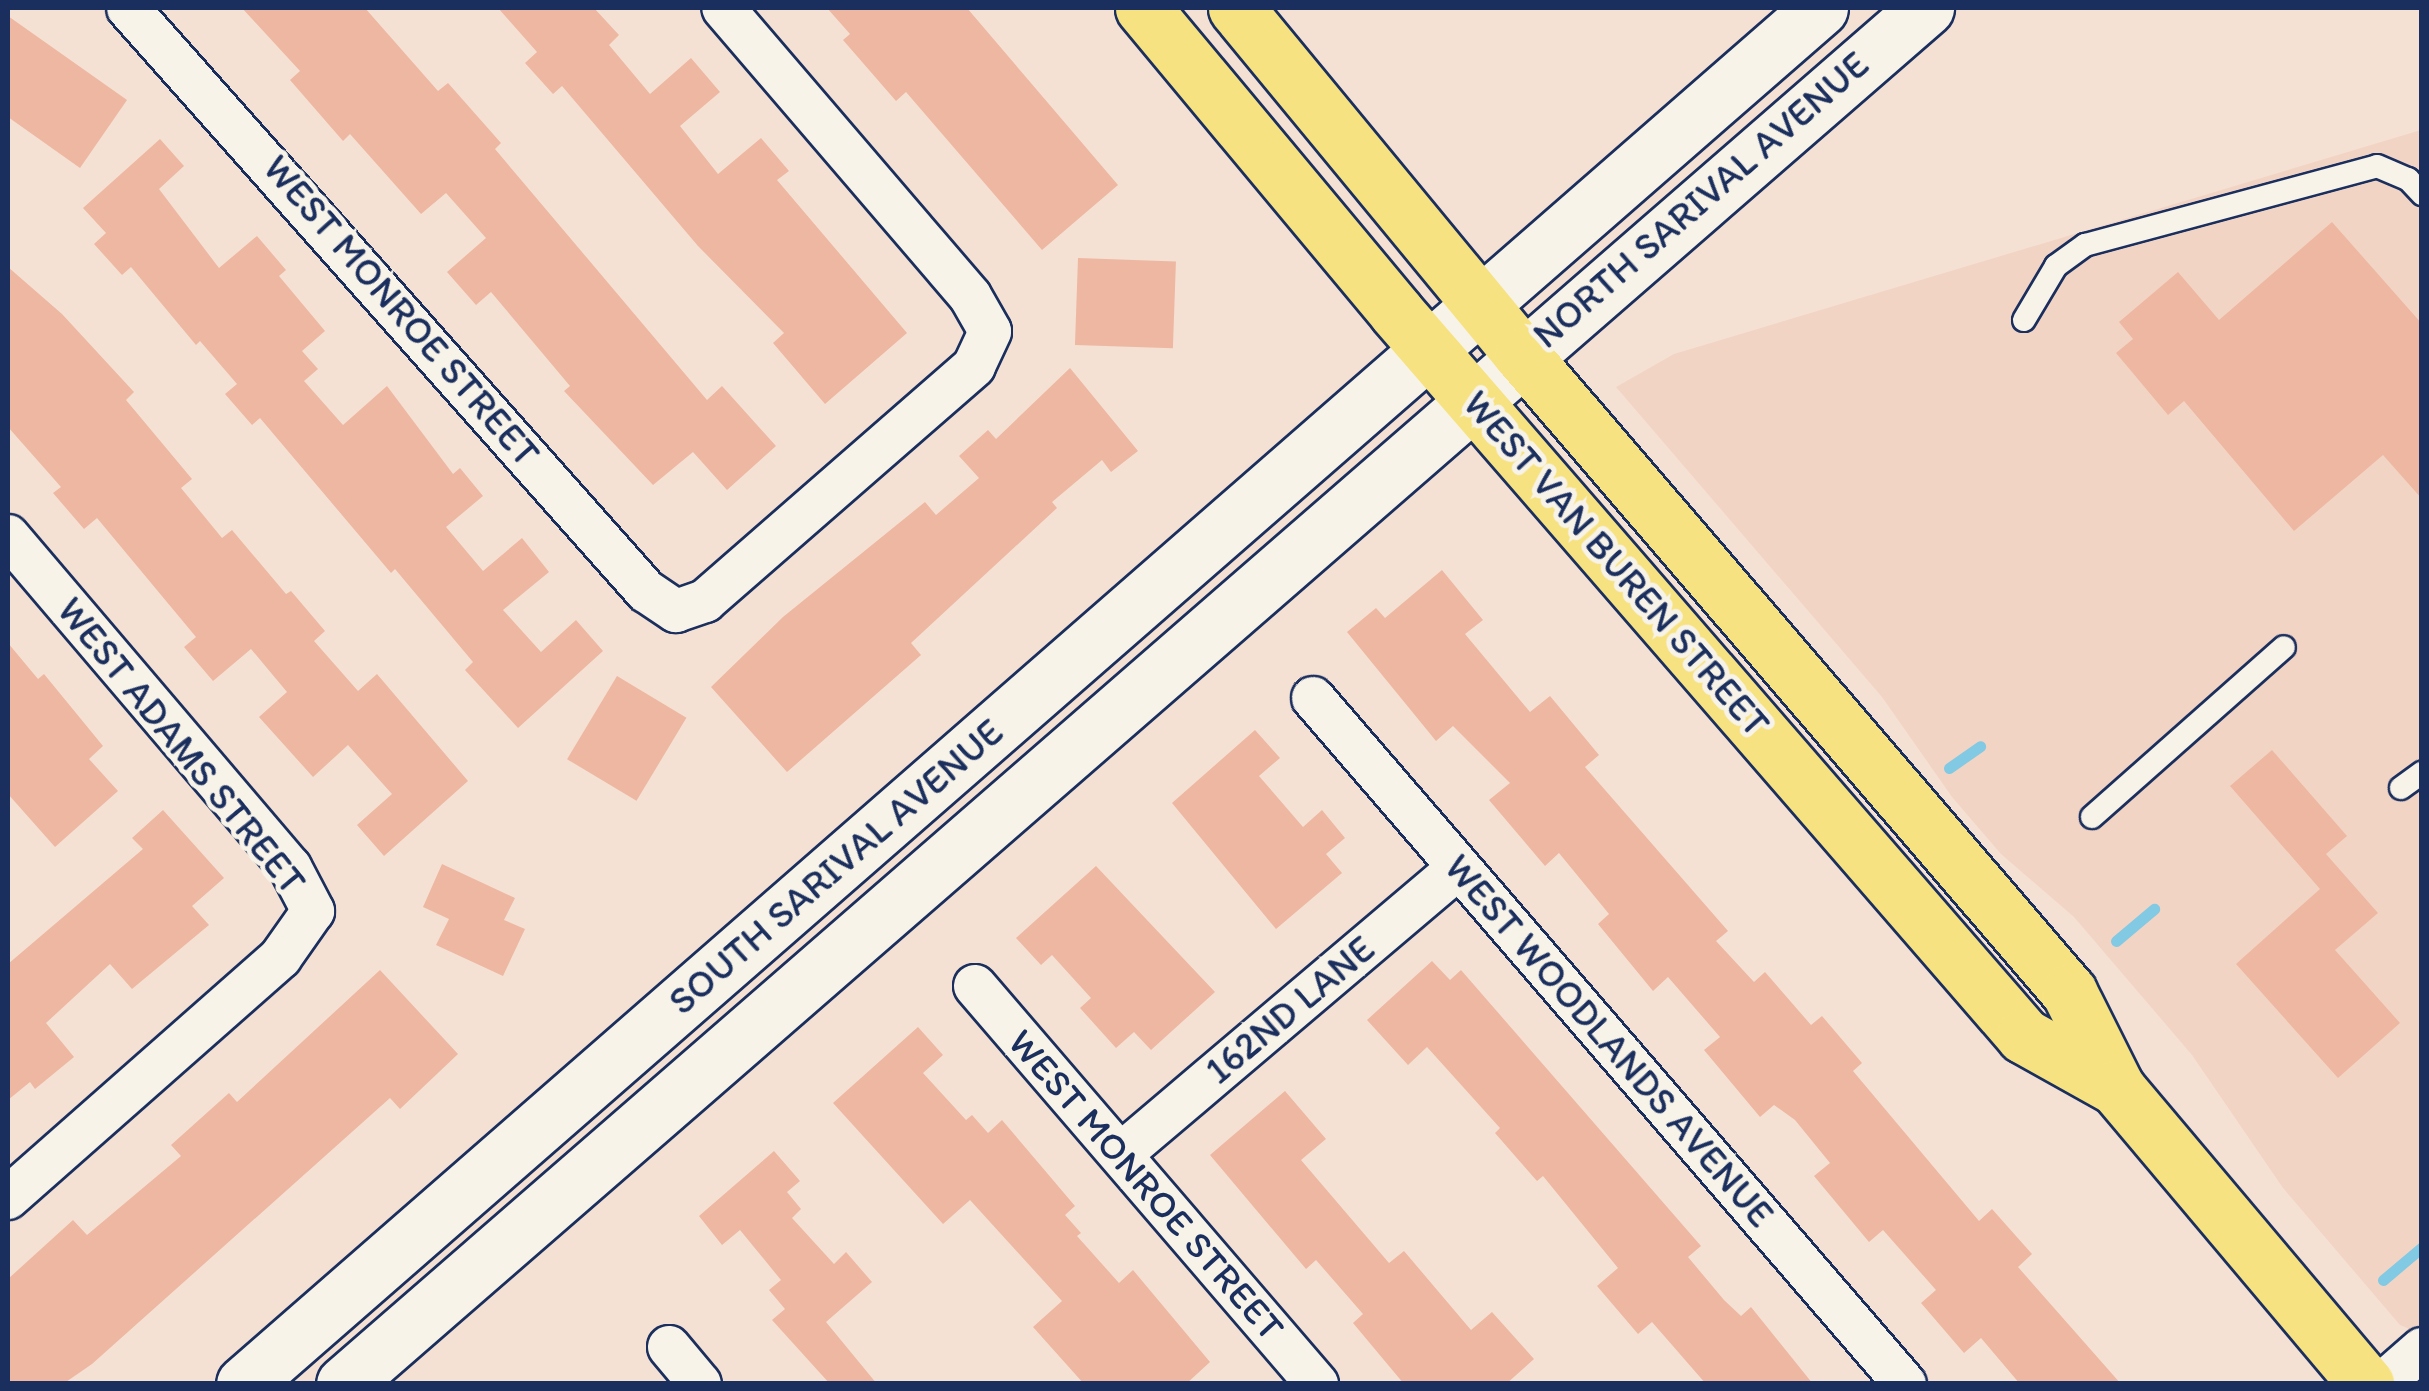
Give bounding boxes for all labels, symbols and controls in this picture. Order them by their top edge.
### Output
street label: NORTH SARIVAL AVENUE [1526,43,1876,357]
street label: WEST MONROE STREET [253,146,549,476]
street label: WEST VAN BUREN STREET [1453,382,1779,746]
street label: WEST ADAMS STREET [47,588,315,904]
street label: SOUTH SARIVAL AVENUE [662,711,1010,1023]
street label: WEST WOODLANDS AVENUE [1435,846,1783,1236]
street label: 162ND LANE [1196,926,1384,1094]
street label: WEST MONROE STREET [998,1020,1294,1350]

